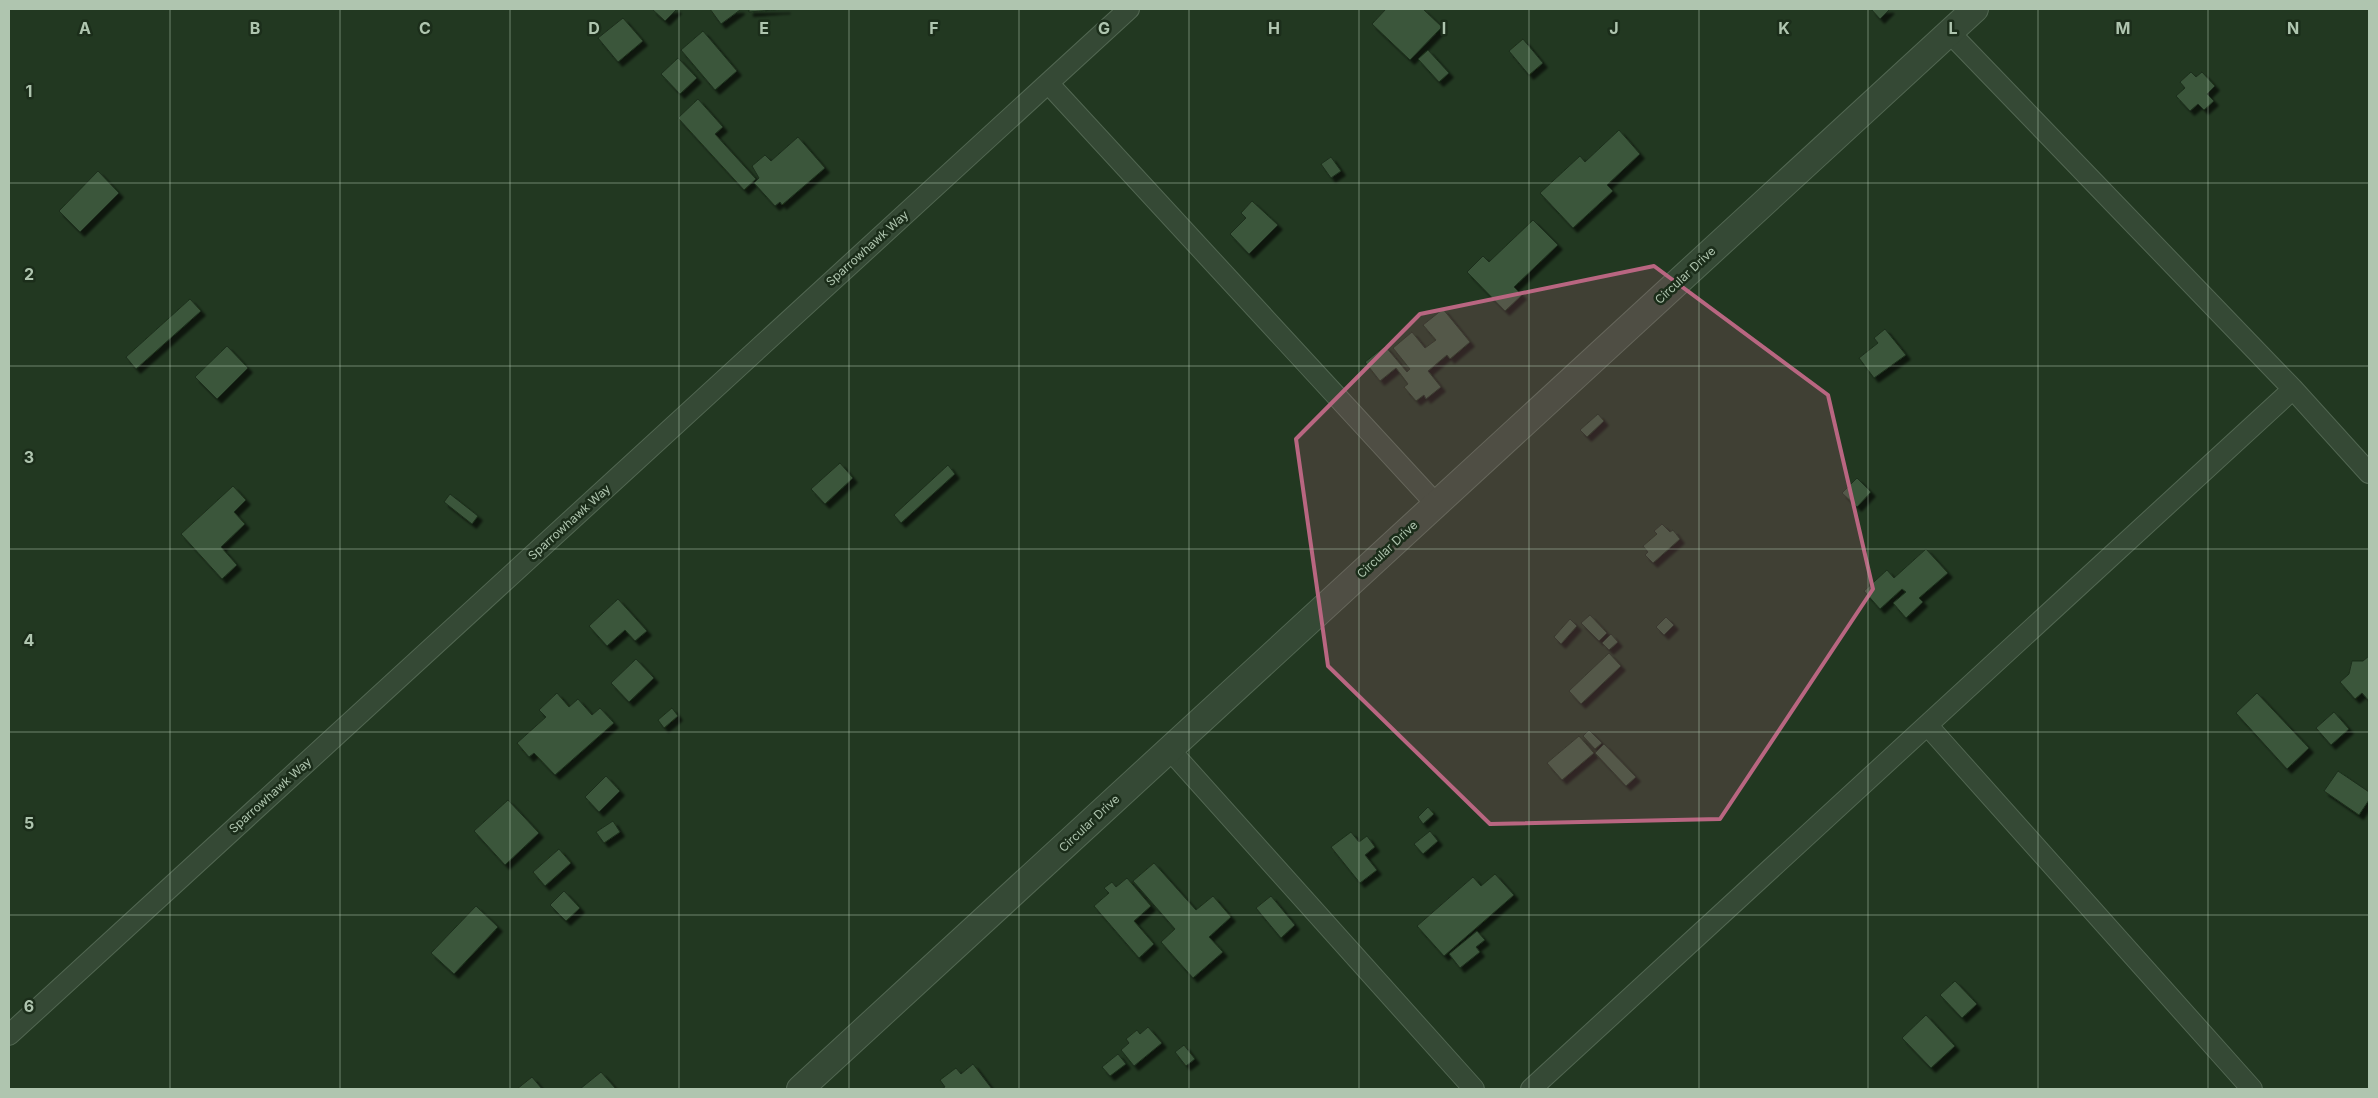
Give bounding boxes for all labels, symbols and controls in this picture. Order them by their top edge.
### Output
text: A [79,18,91,38]
text: B [250,18,260,38]
text: C [419,18,431,38]
text: D [588,18,600,38]
text: E [759,18,769,38]
text: F [929,18,939,38]
text: G [1098,18,1110,38]
text: H [1268,18,1280,38]
text: I [1442,18,1446,38]
text: J [1609,18,1619,38]
text: K [1778,18,1790,38]
text: L [1948,18,1958,38]
text: M [2116,18,2130,38]
text: N [2287,18,2299,38]
text: 1 [26,81,32,101]
street label: Sparrowhawk Way [823,207,912,289]
street label: Circular Drive [1652,243,1718,307]
text: 2 [24,264,34,284]
text: 3 [24,447,34,467]
street label: Sparrowhawk Way [525,481,614,563]
street label: Circular Drive [1354,517,1420,581]
text: 4 [24,630,35,650]
street label: Sparrowhawk Way [226,754,315,836]
street label: Circular Drive [1056,791,1122,855]
text: 5 [24,813,34,833]
text: 6 [24,996,34,1016]

